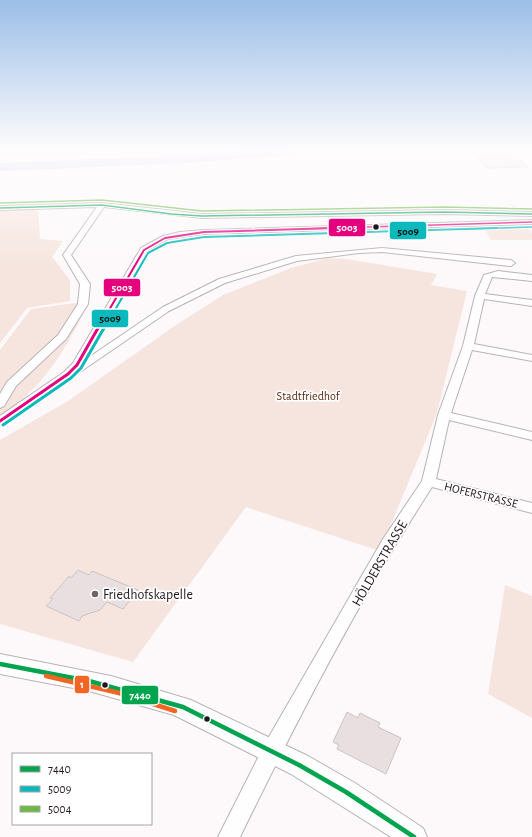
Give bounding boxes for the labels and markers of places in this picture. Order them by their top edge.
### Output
unlabelled marker [371,222,381,232]
place label: Friedhofskapelle [103,588,193,602]
marker: Friedhofskapelle [90,589,100,599]
unlabelled marker [100,680,110,690]
unlabelled marker [202,714,212,724]

